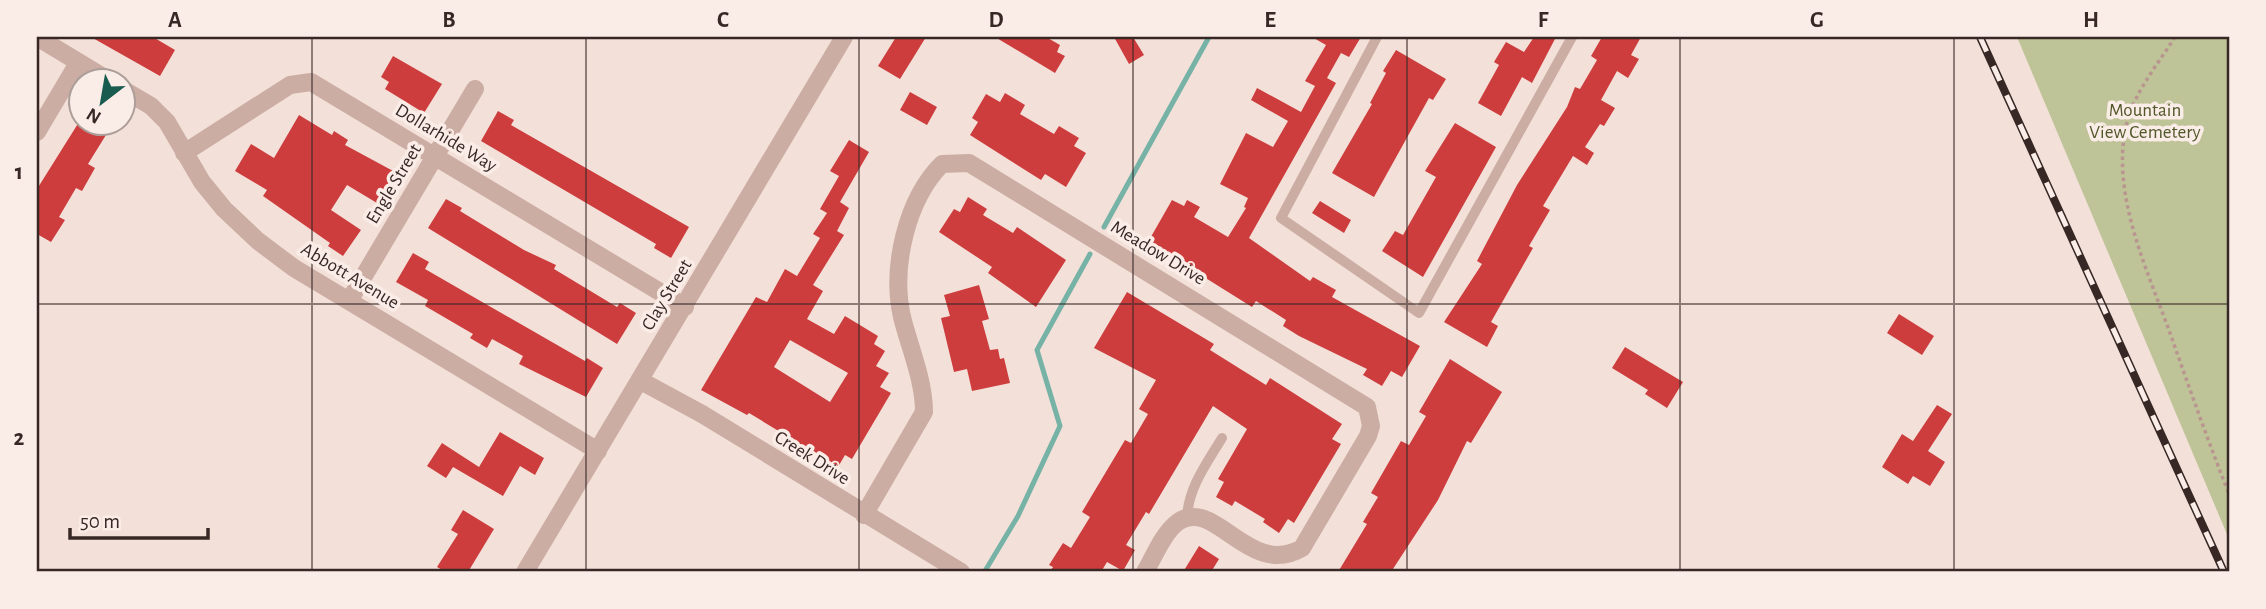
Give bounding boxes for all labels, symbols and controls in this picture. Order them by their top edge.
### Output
text: A [168,9,182,32]
text: B [442,9,456,32]
text: C [717,9,729,32]
text: D [988,9,1004,32]
text: E [1264,9,1276,32]
text: F [1538,9,1549,32]
text: G [1810,9,1824,32]
text: H [2083,9,2099,32]
north arrow [66,66,136,136]
street label: Dollarhide Way [392,100,500,176]
park label: Mountain View Cemetery [2089,101,2201,142]
text: N [83,104,105,127]
street label: Engle Street [363,141,425,227]
text: 1 [15,161,23,184]
street label: Meadow Drive [1107,217,1209,289]
street label: Abbott Avenue [298,239,402,313]
street label: Clay Street [638,256,696,334]
text: 2 [14,427,25,450]
street label: Creek Drive [771,428,853,488]
scale bar [70,497,208,541]
text: 50 m [80,511,120,532]

